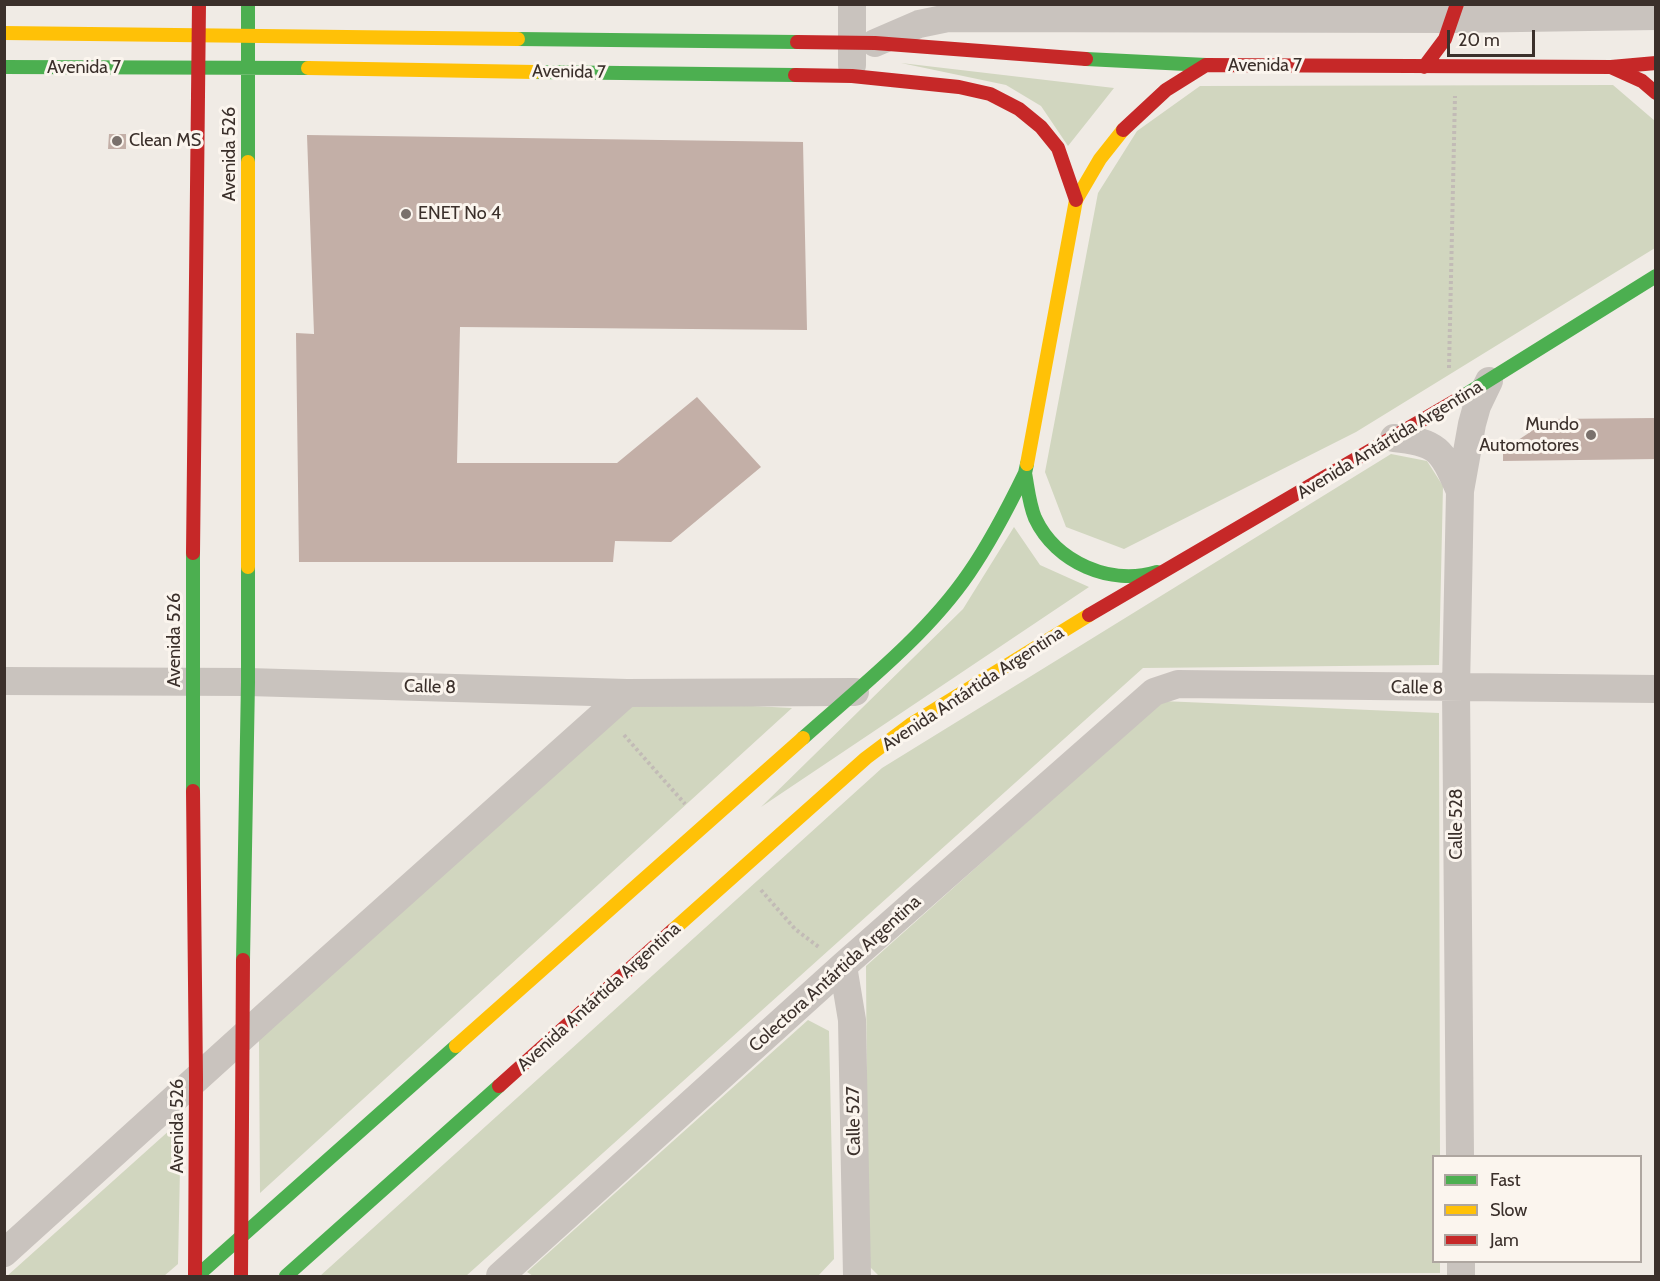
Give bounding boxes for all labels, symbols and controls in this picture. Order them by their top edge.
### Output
scale bar [1450,18,1538,56]
text: 20 m [1458,29,1500,51]
street label: Avenida 7 [1228,55,1302,77]
street label: Avenida 7 [47,57,121,79]
street label: Avenida 7 [532,61,606,83]
street label: Avenida 526 [219,107,241,201]
place label: Clean MS [129,130,201,152]
marker: Clean MS [110,134,124,148]
place label: ENET No 4 [418,203,501,225]
marker: ENET No 4 [399,207,413,221]
street label: Avenida Antártida Argentina [1293,376,1487,504]
place label: Mundo Automotores [1479,414,1579,456]
marker: Mundo Automotores [1584,428,1598,442]
street label: Avenida 526 [164,593,186,687]
street label: Avenida Antártida Argentina [878,622,1068,756]
street label: Calle 8 [403,675,457,699]
street label: Calle 8 [1391,677,1443,699]
street label: Calle 528 [1446,788,1468,860]
street label: Colectora Antártida Argentina [745,891,925,1057]
street label: Avenida Antártida Argentina [513,918,685,1076]
street label: Avenida 526 [167,1079,189,1173]
street label: Calle 527 [843,1086,865,1156]
legend [1432,1155,1642,1263]
text: Fast [1490,1169,1521,1191]
text: Slow [1490,1199,1527,1221]
text: Jam [1490,1229,1519,1251]

